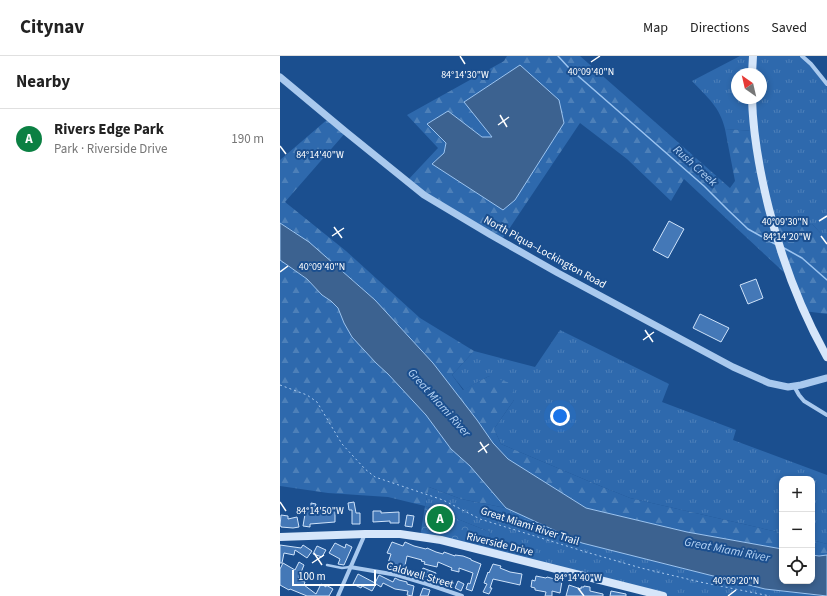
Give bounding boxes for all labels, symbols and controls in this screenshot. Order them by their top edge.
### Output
text: Citynav [20,14,84,41]
text: Map [643,18,668,38]
text: Directions [690,18,749,38]
text: Saved [771,18,807,38]
text: 40°09'40"N [568,65,614,79]
text: 84°14'30"W [441,68,489,82]
north arrow [731,68,767,104]
text: Nearby [16,70,70,94]
text: Rivers Edge Park [54,119,164,140]
text: A [25,130,33,148]
text: 190 m [231,130,264,148]
text: Park · Riverside Drive [54,140,167,158]
water label: Rush Creek [669,142,721,191]
text: 84°14'40"W [296,148,344,162]
street label: North Piqua–Lockington Road [481,212,609,292]
text: 40°09'30"N [762,215,808,229]
text: 84°14'20"W [763,230,811,244]
text: 40°09'40"N [299,260,345,274]
water label: Great Miami River [404,365,475,442]
your location [550,406,570,426]
map controls [779,476,815,584]
button: + [779,476,815,512]
street label: Great Miami River Trail [479,503,581,549]
text: 84°14'50"W [296,504,344,518]
pin: A [427,504,453,534]
button: − [779,512,815,548]
street label: Riverside Drive [465,528,535,560]
water label: Great Miami River [683,533,772,567]
button: locate [779,548,815,584]
street label: Caldwell Street [385,558,456,592]
scale bar [292,568,376,587]
text: 100 m [298,569,326,584]
text: 84°14'40"W [554,571,602,585]
text: 40°09'20"N [713,574,759,588]

